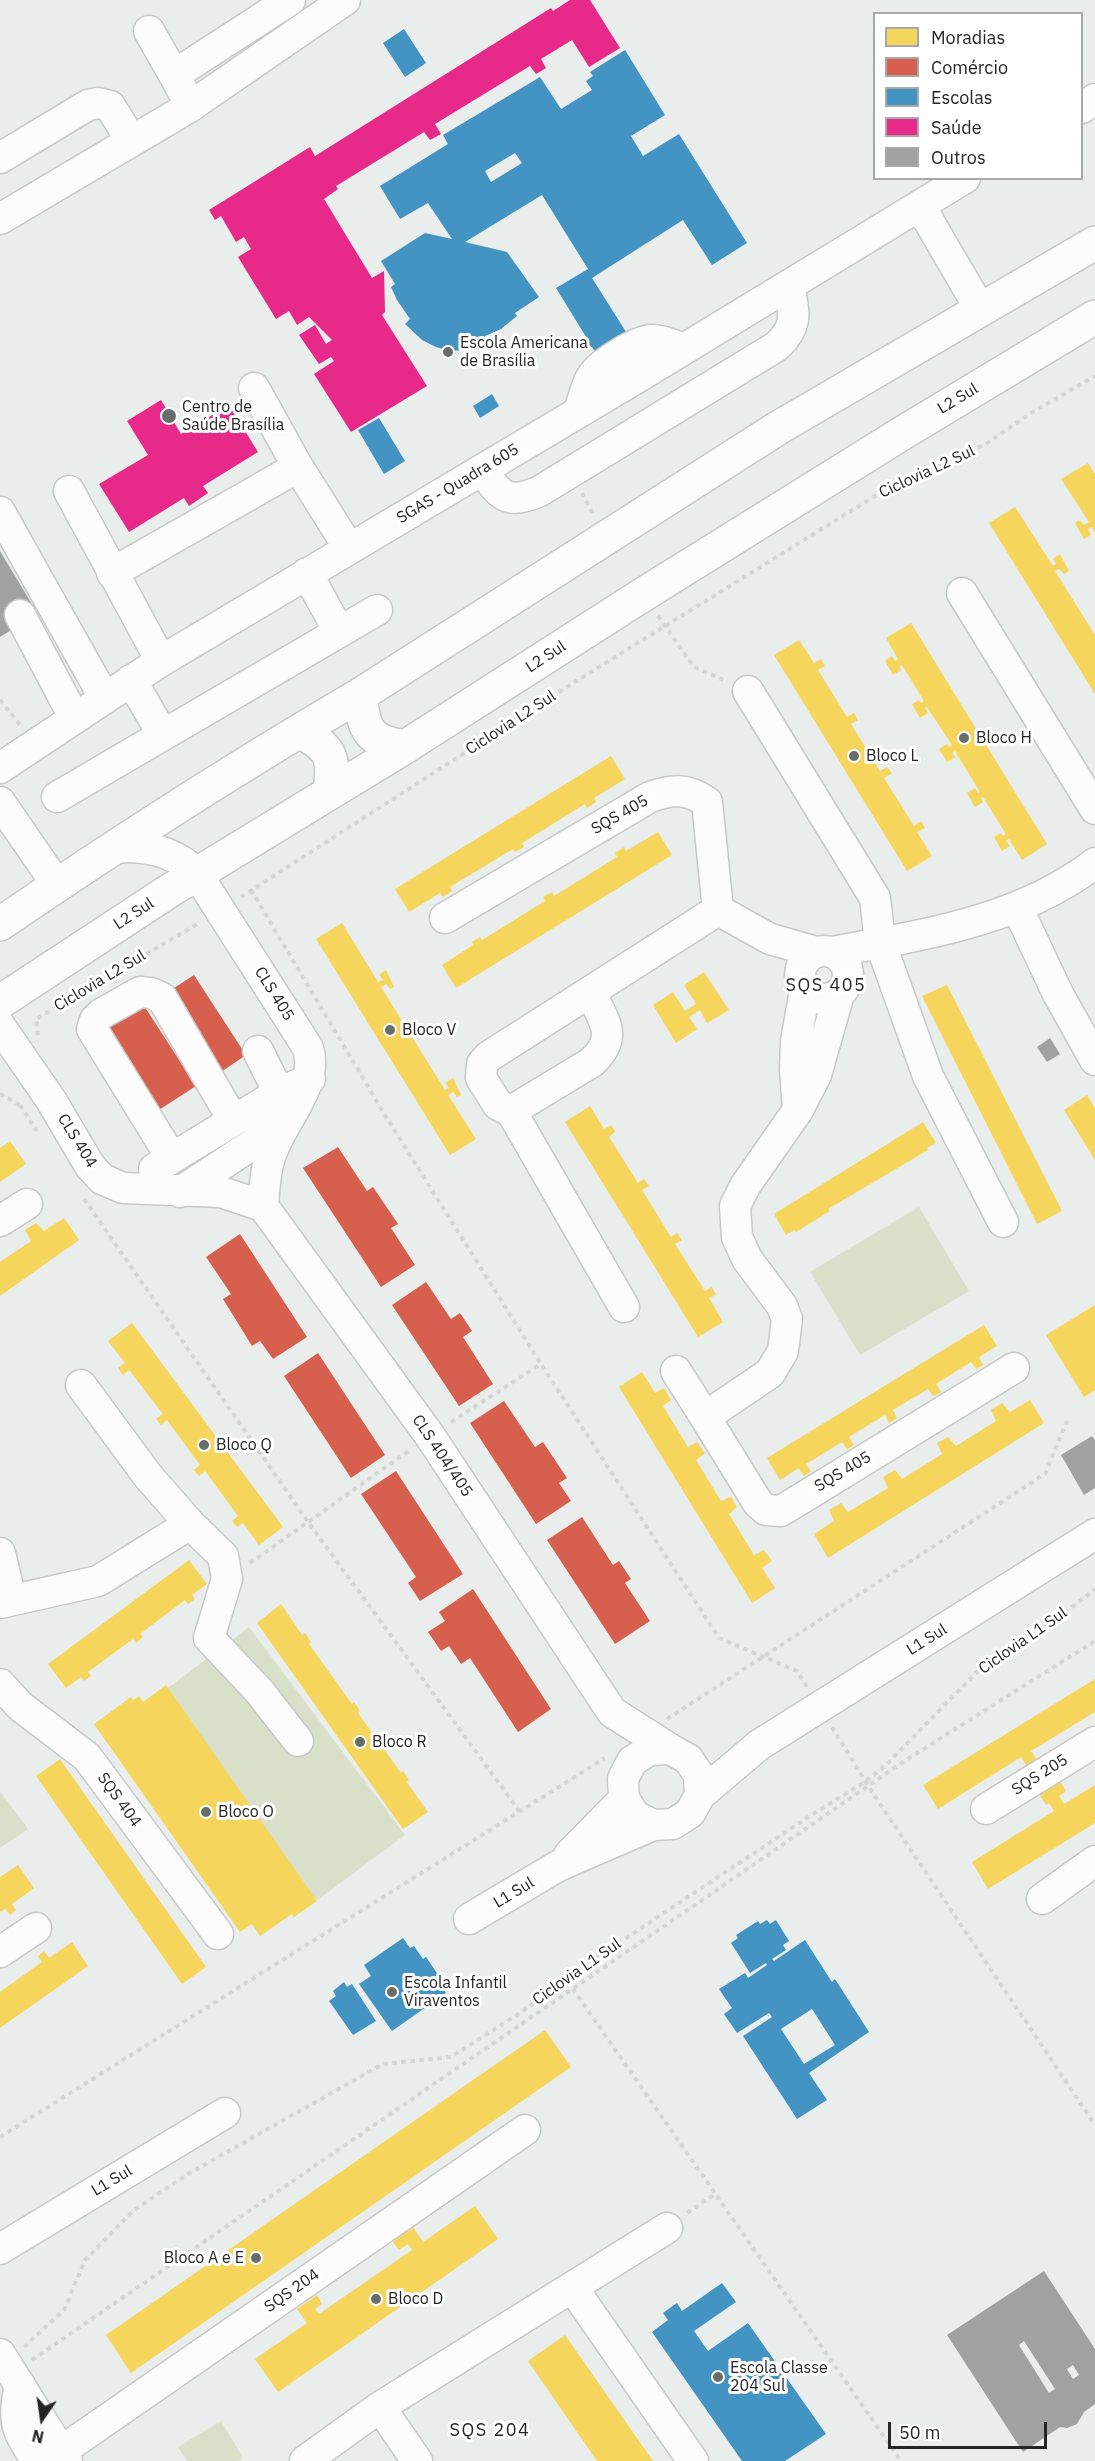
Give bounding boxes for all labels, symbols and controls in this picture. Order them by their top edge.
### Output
legend [873,12,1083,180]
text: Moradias [931,26,1005,49]
text: Comércio [931,56,1008,79]
text: Escolas [931,86,993,109]
text: Saúde [931,116,982,139]
text: Outros [931,146,986,169]
place label: Escola Americana de Brasília [460,333,588,371]
marker: Escola Americana de Brasília [441,345,455,359]
street label: L2 Sul [934,379,982,419]
place label: Centro de Saúde Brasília [182,397,284,435]
marker: Centro de Saúde Brasília [160,407,178,425]
street label: SGAS - Quadra 605 [393,440,523,528]
street label: Ciclovia L2 Sul [876,441,978,503]
street label: L2 Sul [522,637,570,677]
street label: Ciclovia L2 Sul [462,687,560,759]
place label: Bloco H [976,728,1032,748]
marker: Bloco H [957,731,971,745]
place label: Bloco L [866,746,918,766]
marker: Bloco L [847,749,861,763]
street label: SQS 405 [588,791,652,839]
street label: L2 Sul [110,894,158,934]
street label: Ciclovia L2 Sul [51,946,149,1016]
street label: CLS 405 [250,964,298,1024]
district label: SQS 405 [786,975,866,997]
place label: Bloco V [402,1020,456,1040]
marker: Bloco V [383,1023,397,1037]
street label: CLS 404 [53,1111,101,1171]
street label: CLS 404/405 [408,1411,476,1501]
place label: Bloco Q [216,1435,272,1455]
marker: Bloco Q [197,1438,211,1452]
street label: SQS 405 [811,1448,875,1496]
street label: Ciclovia L1 Sul [975,1603,1071,1679]
street label: L1 Sul [903,1620,951,1660]
place label: Bloco R [372,1732,427,1752]
marker: Bloco R [353,1735,367,1749]
street label: SQS 205 [1008,1750,1072,1800]
street label: SQS 404 [93,1769,145,1831]
place label: Bloco O [218,1802,274,1822]
marker: Bloco O [199,1805,213,1819]
street label: L1 Sul [490,1873,538,1913]
street label: Ciclovia L1 Sul [529,1934,625,2010]
place label: Escola Infantil Viraventos [404,1973,507,2011]
marker: Escola Infantil Viraventos [385,1985,399,1999]
street label: L1 Sul [88,2161,136,2201]
place label: Bloco A e E [164,2248,244,2268]
marker: Bloco A e E [249,2251,263,2265]
street label: SQS 204 [261,2265,323,2317]
place label: Bloco D [388,2289,443,2309]
marker: Bloco D [369,2292,383,2306]
place label: Escola Classe 204 Sul [730,2358,828,2396]
marker: Escola Classe 204 Sul [711,2370,725,2384]
north arrow [12,2389,72,2449]
scale bar [891,2410,1050,2448]
district label: SQS 204 [450,2420,530,2442]
text: 50 m [899,2421,941,2444]
text: N [30,2425,46,2448]

